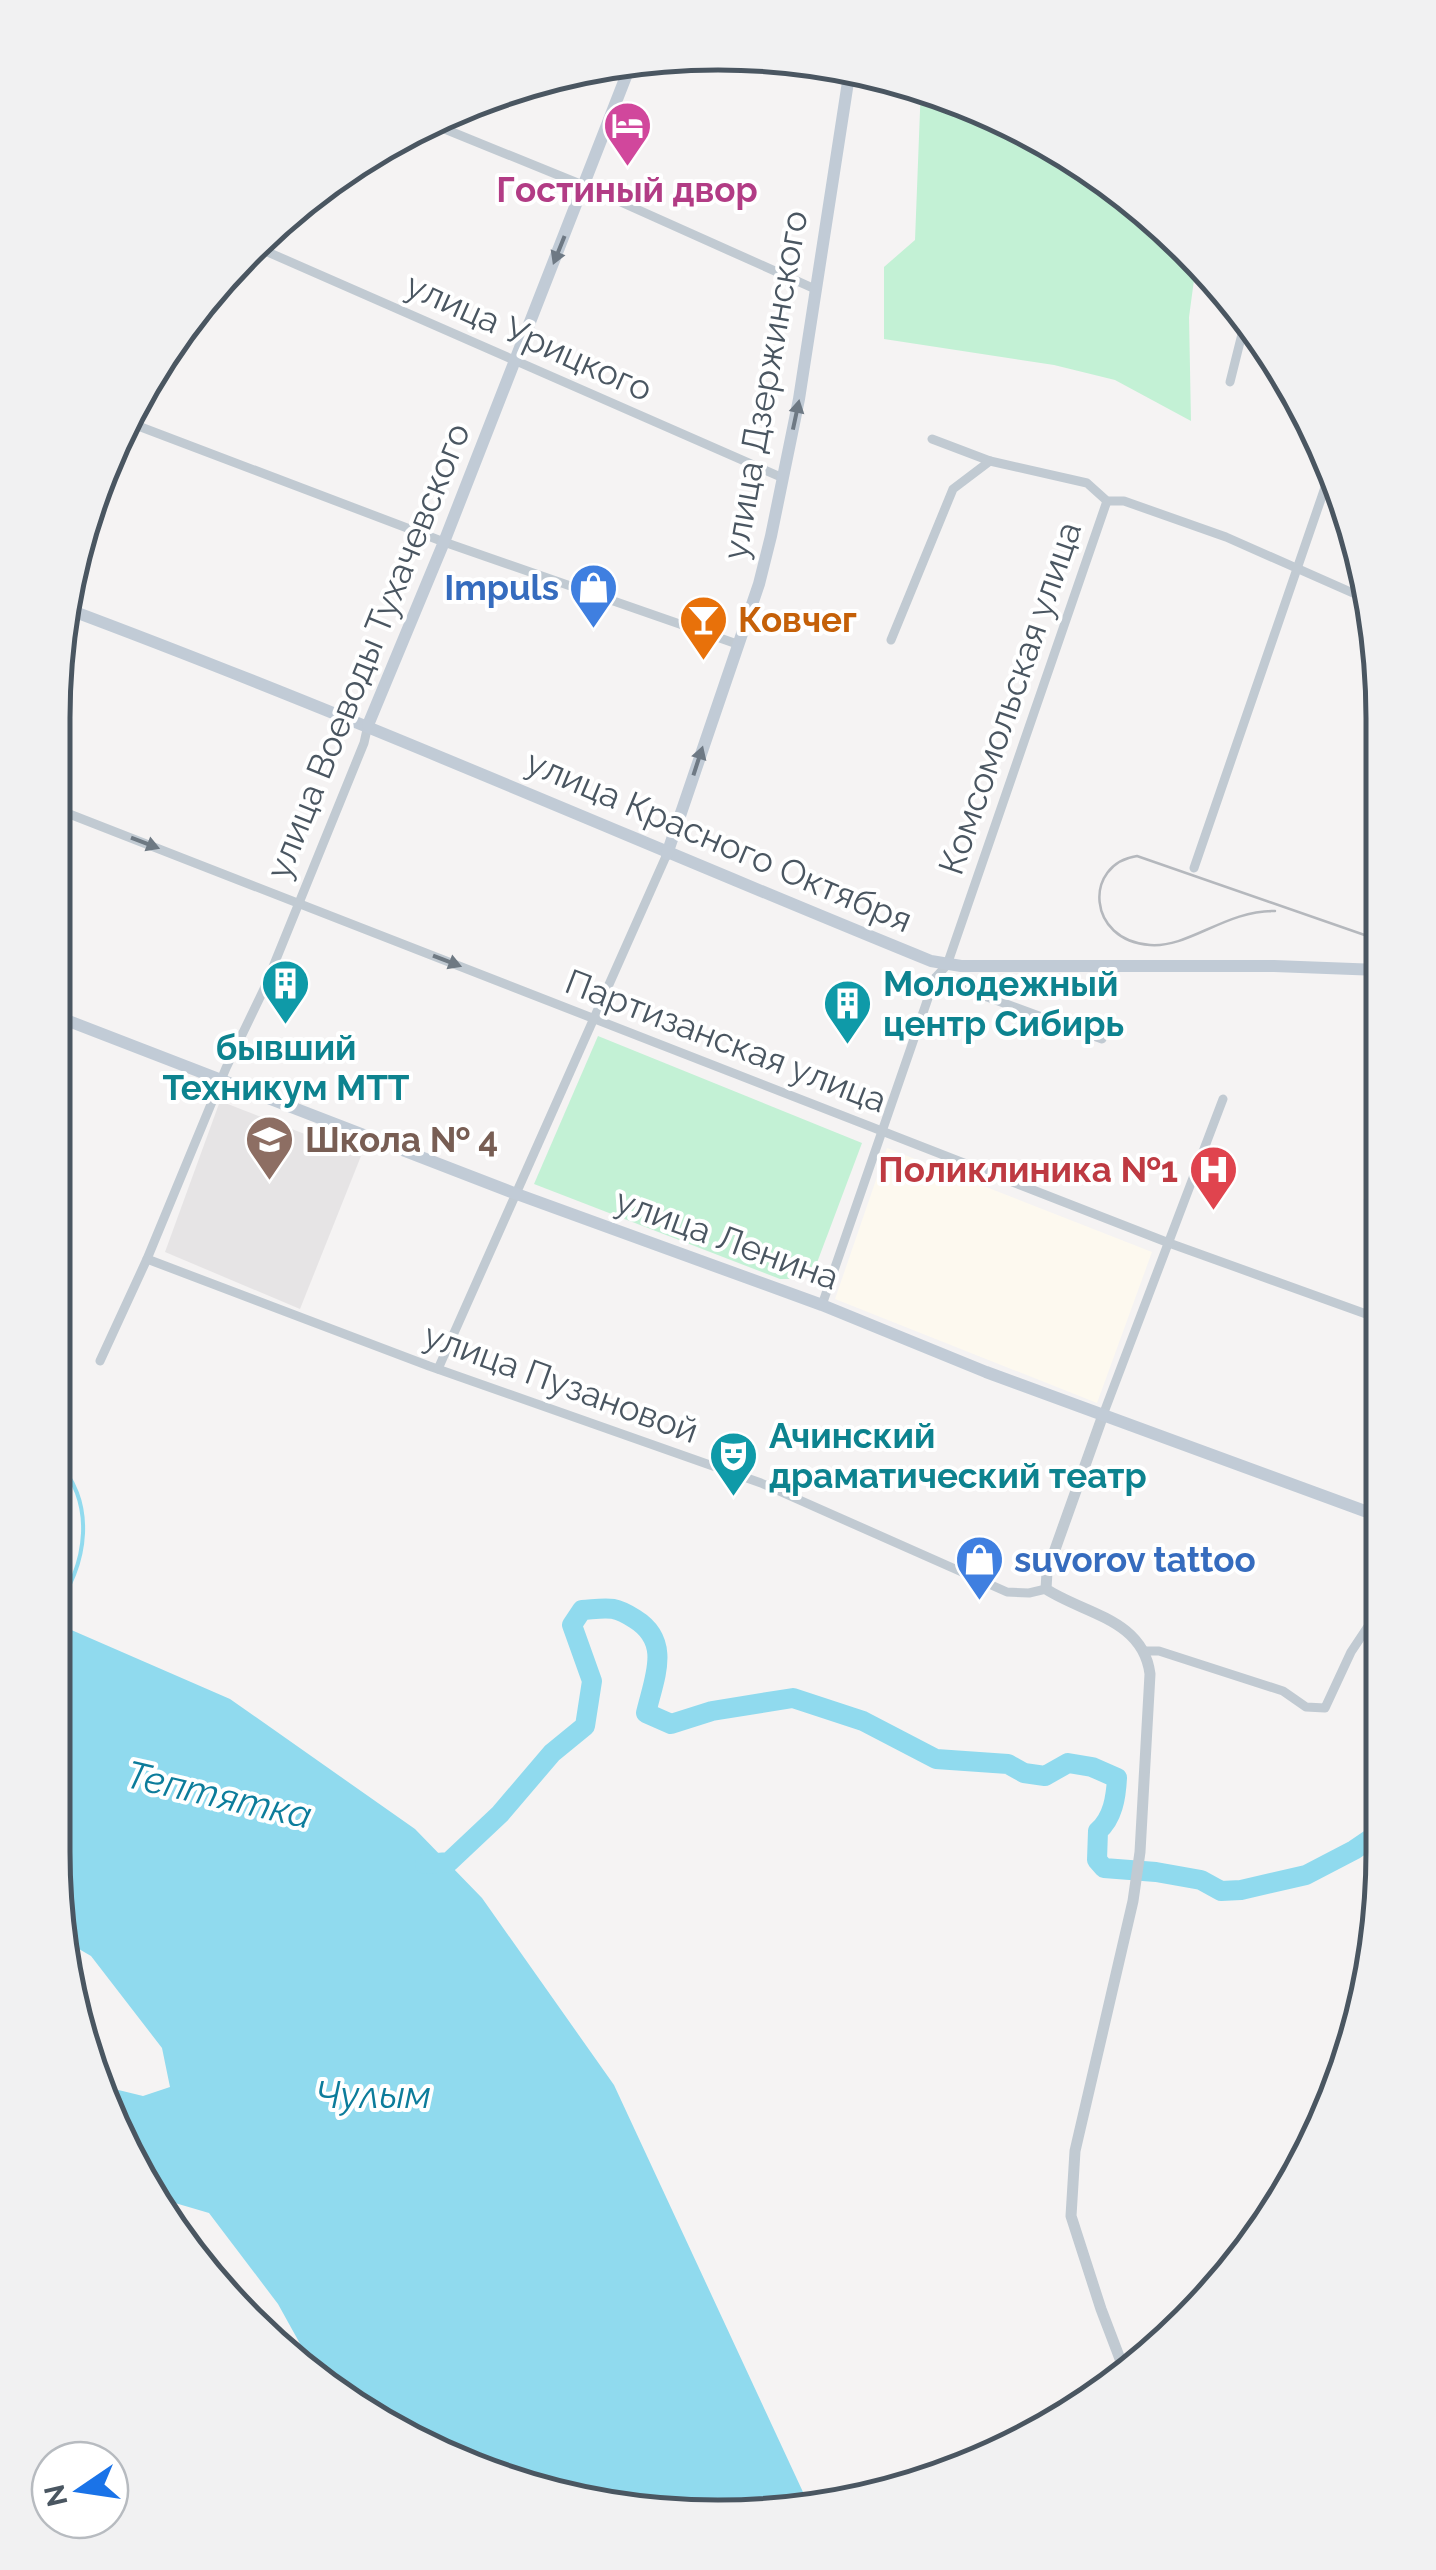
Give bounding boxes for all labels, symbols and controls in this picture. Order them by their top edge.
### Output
hotel icon: Гостиный двор [601,100,653,168]
place label: Гостиный двор [496,169,758,210]
street label: улица Дзержинского [714,207,815,563]
one-way arrow [550,235,566,265]
street label: улица Урицкого [400,264,659,409]
one-way arrow [789,399,805,430]
street label: улица Воеводы Тухачевского [257,417,478,885]
street label: Комсомольская улица [930,516,1089,880]
shop icon: Impuls [568,562,620,630]
place label: Impuls [444,567,559,608]
bar icon: Ковчег [677,594,729,662]
place label: Ковчег [738,599,857,640]
street label: улица Красного Октября [520,741,918,940]
one-way arrow [691,746,706,776]
one-way arrow [130,836,160,852]
one-way arrow [433,954,463,970]
building icon: бывший Техникум МТТ [260,958,312,1026]
street label: Партизанская улица [560,960,892,1121]
place label: Молодежный центр Сибирь [883,963,1124,1044]
building icon: Молодежный центр Сибирь [822,978,874,1046]
place label: бывший Техникум МТТ [162,1027,410,1108]
school or university icon: Школа № 4 [244,1114,296,1182]
place label: Школа № 4 [305,1119,498,1160]
hospital icon: Поликлиника №1 [1187,1144,1239,1212]
place label: Поликлиника №1 [878,1149,1178,1190]
street label: улица Ленина [610,1179,844,1298]
street label: улица Пузановой [419,1314,704,1451]
place label: Ачинский драматический театр [769,1415,1147,1496]
theatre icon: Ачинский драматический театр [708,1430,760,1498]
shop icon: suvorov tattoo [953,1534,1005,1602]
place label: suvorov tattoo [1014,1539,1256,1580]
water label: Тептятка [122,1751,316,1838]
water label: Чулым [315,2072,431,2117]
north arrow [30,2440,130,2540]
text: N [38,2481,75,2510]

